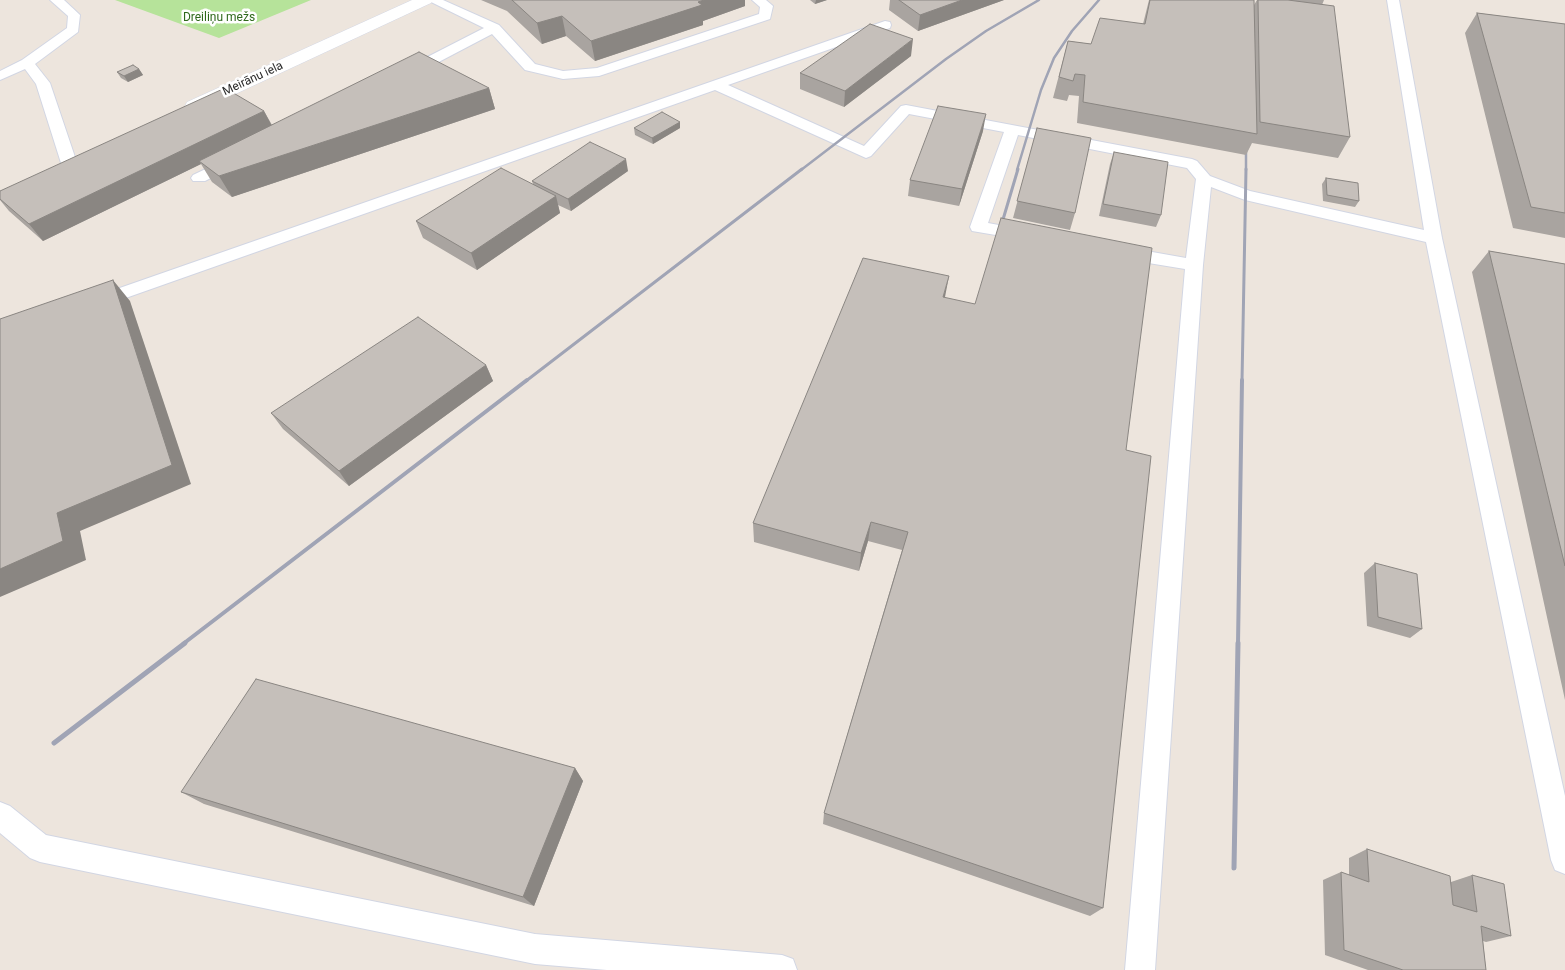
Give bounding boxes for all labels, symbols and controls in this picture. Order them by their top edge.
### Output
park label: Dreiliņu mežs [183,11,255,25]
street label: Meirānu iela [220,59,286,99]

